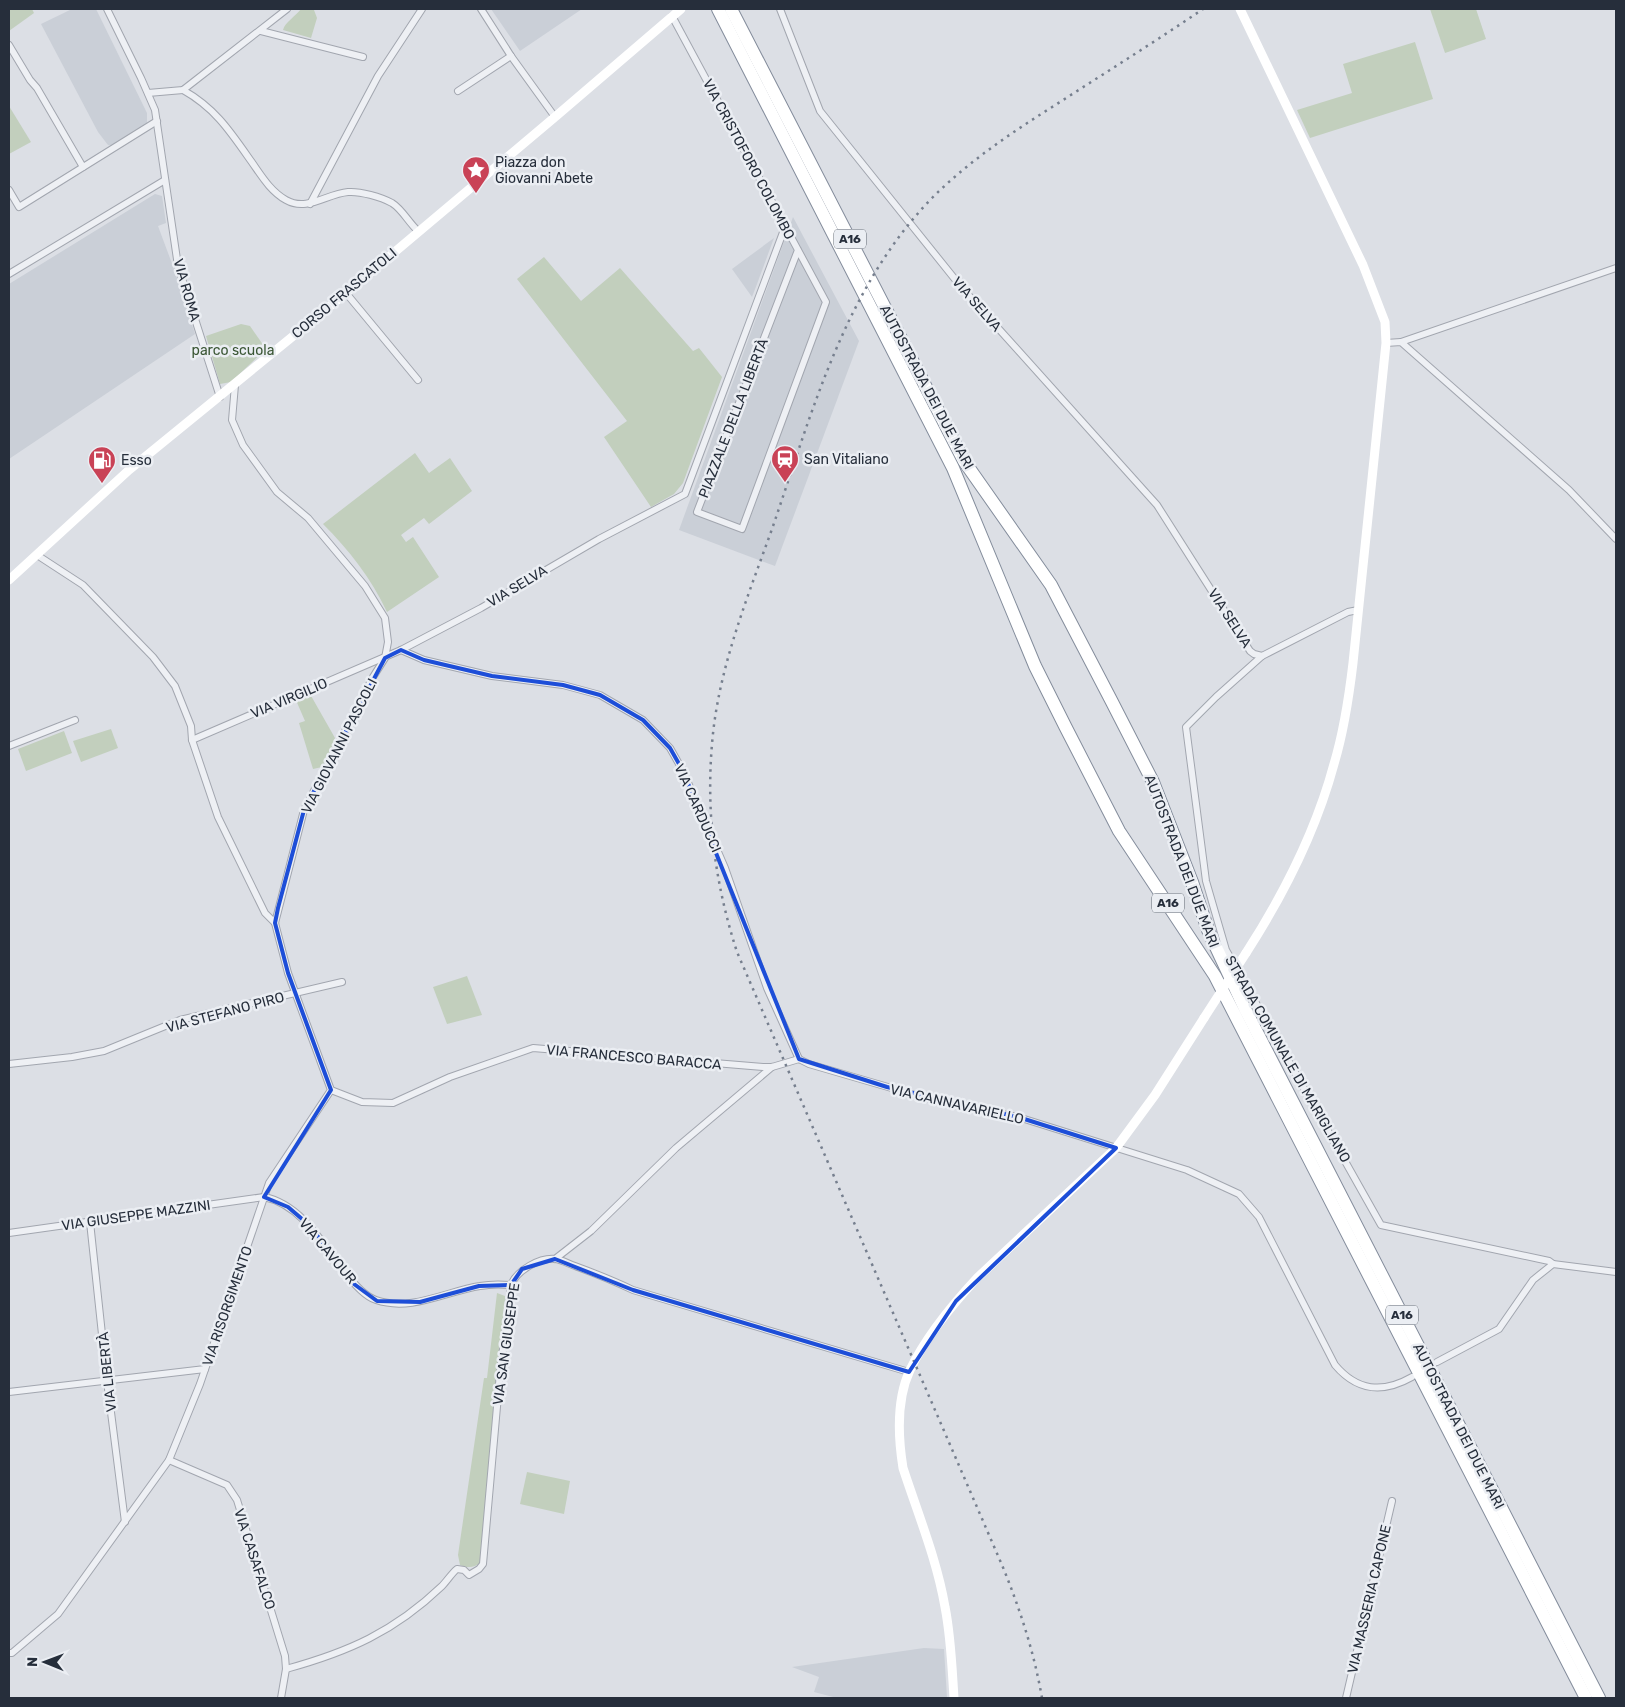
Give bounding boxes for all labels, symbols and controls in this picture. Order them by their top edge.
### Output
street label: VIA CRISTOFORO COLOMBO [699,76,798,242]
place label: Piazza don Giovanni Abete [495,154,593,187]
place icon: Piazza don Giovanni Abete [461,155,491,194]
road number: A16 [834,230,866,248]
street label: CORSO FRASCATOLI [288,245,400,342]
street label: VIA ROMA [169,257,204,324]
street label: VIA SELVA [948,273,1005,336]
street label: AUTOSTRADA DEI DUE MARI [876,302,977,472]
street label: PIAZZALE DELLA LIBERTÀ [694,335,772,500]
park label: parco scuola [192,342,274,359]
station icon: San Vitaliano [770,444,800,483]
fuel station icon: Esso [87,445,117,484]
place label: San Vitaliano [804,451,889,468]
place label: Esso [121,452,152,469]
street label: VIA SELVA [484,562,551,611]
street label: VIA SELVA [1204,586,1255,652]
street label: VIA VIRGILIO [248,675,330,722]
street label: VIA GIOVANNI PASCOLI [298,676,381,817]
street label: VIA CARDUCCI [670,761,725,855]
street label: AUTOSTRADA DEI DUE MARI [1141,772,1222,950]
road number: A16 [1152,894,1184,912]
street label: STRADA COMUNALE DI MARIGLIANO [1221,953,1354,1166]
street label: VIA STEFANO PIRO [164,989,286,1036]
street label: VIA FRANCESCO BARACCA [546,1041,723,1074]
street label: VIA CANNAVARIELLO [888,1081,1025,1128]
street label: VIA GIUSEPPE MAZZINI [60,1197,212,1234]
street label: VIA CAVOUR [295,1215,360,1288]
street label: VIA RISORGIMENTO [199,1244,256,1368]
street label: VIA SAN GIUSEPPE [489,1282,523,1406]
road number: A16 [1386,1306,1418,1324]
street label: VIA LIBERTÀ [94,1330,120,1413]
street label: AUTOSTRADA DEI DUE MARI [1409,1340,1508,1512]
street label: VIA CASAFALCO [230,1506,279,1612]
street label: VIA MASSERIA CAPONE [1344,1523,1395,1675]
north arrow [20,1637,70,1687]
text: N [24,1657,41,1667]

